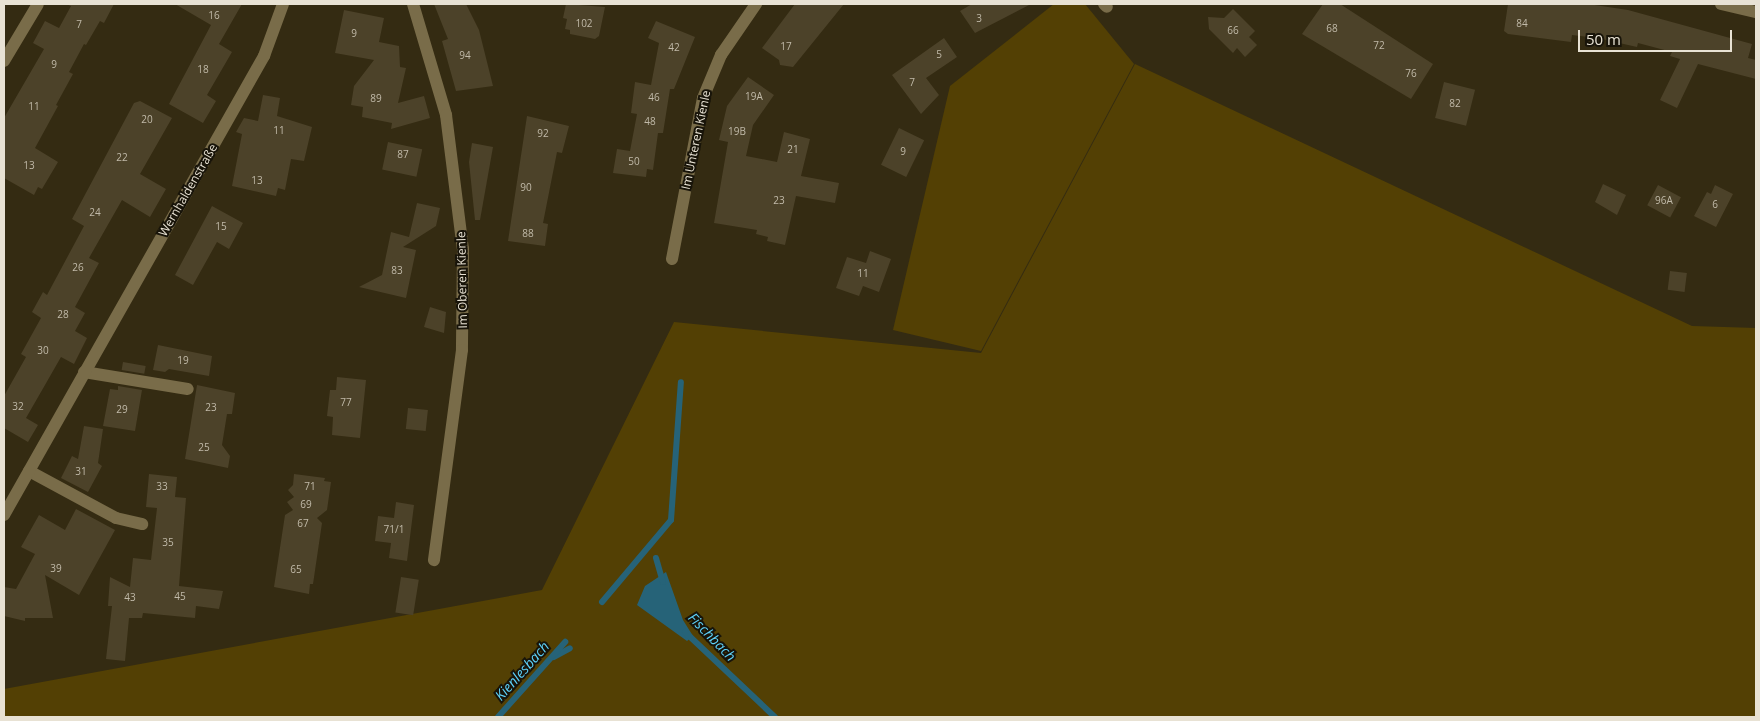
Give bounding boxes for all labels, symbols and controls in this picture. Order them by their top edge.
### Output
house number: 16 [208,10,220,22]
house number: 3 [976,13,982,25]
house number: 102 [575,18,593,30]
house number: 84 [1516,18,1528,30]
house number: 7 [76,19,82,31]
scale bar [1580,20,1734,52]
house number: 68 [1326,23,1338,35]
house number: 66 [1227,25,1239,37]
house number: 9 [351,28,357,40]
text: 50 m [1586,29,1621,49]
house number: 72 [1373,40,1385,52]
house number: 17 [780,41,792,53]
house number: 42 [668,42,680,54]
house number: 5 [936,49,942,61]
house number: 94 [459,50,471,62]
house number: 9 [51,59,57,71]
house number: 18 [197,64,209,76]
house number: 76 [1405,68,1417,80]
house number: 7 [909,77,915,89]
street label: Im Unteren Kienle [678,89,714,191]
house number: 19A [745,91,763,103]
house number: 46 [648,92,660,104]
house number: 89 [370,93,382,105]
house number: 82 [1449,98,1461,110]
house number: 11 [28,101,40,113]
house number: 20 [141,114,153,126]
house number: 48 [644,116,656,128]
house number: 11 [273,125,285,137]
house number: 19B [728,126,746,138]
house number: 92 [537,128,549,140]
street label: Wernhaldenstraße [156,141,220,239]
house number: 21 [787,144,799,156]
house number: 9 [900,146,906,158]
house number: 87 [397,149,409,161]
house number: 22 [116,152,128,164]
house number: 50 [628,156,640,168]
house number: 13 [23,160,35,172]
house number: 13 [251,175,263,187]
house number: 90 [520,182,532,194]
house number: 23 [773,195,785,207]
house number: 96A [1655,195,1673,207]
house number: 6 [1712,199,1718,211]
house number: 24 [89,207,101,219]
house number: 15 [215,221,227,233]
house number: 88 [522,228,534,240]
street label: Im Oberen Kienle [454,231,470,329]
house number: 26 [72,262,84,274]
house number: 83 [391,265,403,277]
house number: 11 [857,268,869,280]
house number: 28 [57,309,69,321]
house number: 30 [37,345,49,357]
house number: 19 [177,355,189,367]
house number: 77 [340,397,352,409]
house number: 32 [12,401,24,413]
house number: 23 [205,402,217,414]
house number: 29 [116,404,128,416]
house number: 25 [198,442,210,454]
house number: 31 [75,466,87,478]
house number: 33 [156,481,168,493]
house number: 71 [304,481,316,493]
house number: 69 [300,499,312,511]
house number: 67 [297,518,309,530]
house number: 71/1 [384,524,404,536]
house number: 35 [162,537,174,549]
house number: 39 [50,563,62,575]
house number: 65 [290,564,302,576]
house number: 45 [174,591,186,603]
house number: 43 [124,592,136,604]
water label: Fischbach [685,609,739,665]
water label: Kienlesbach [491,638,553,704]

